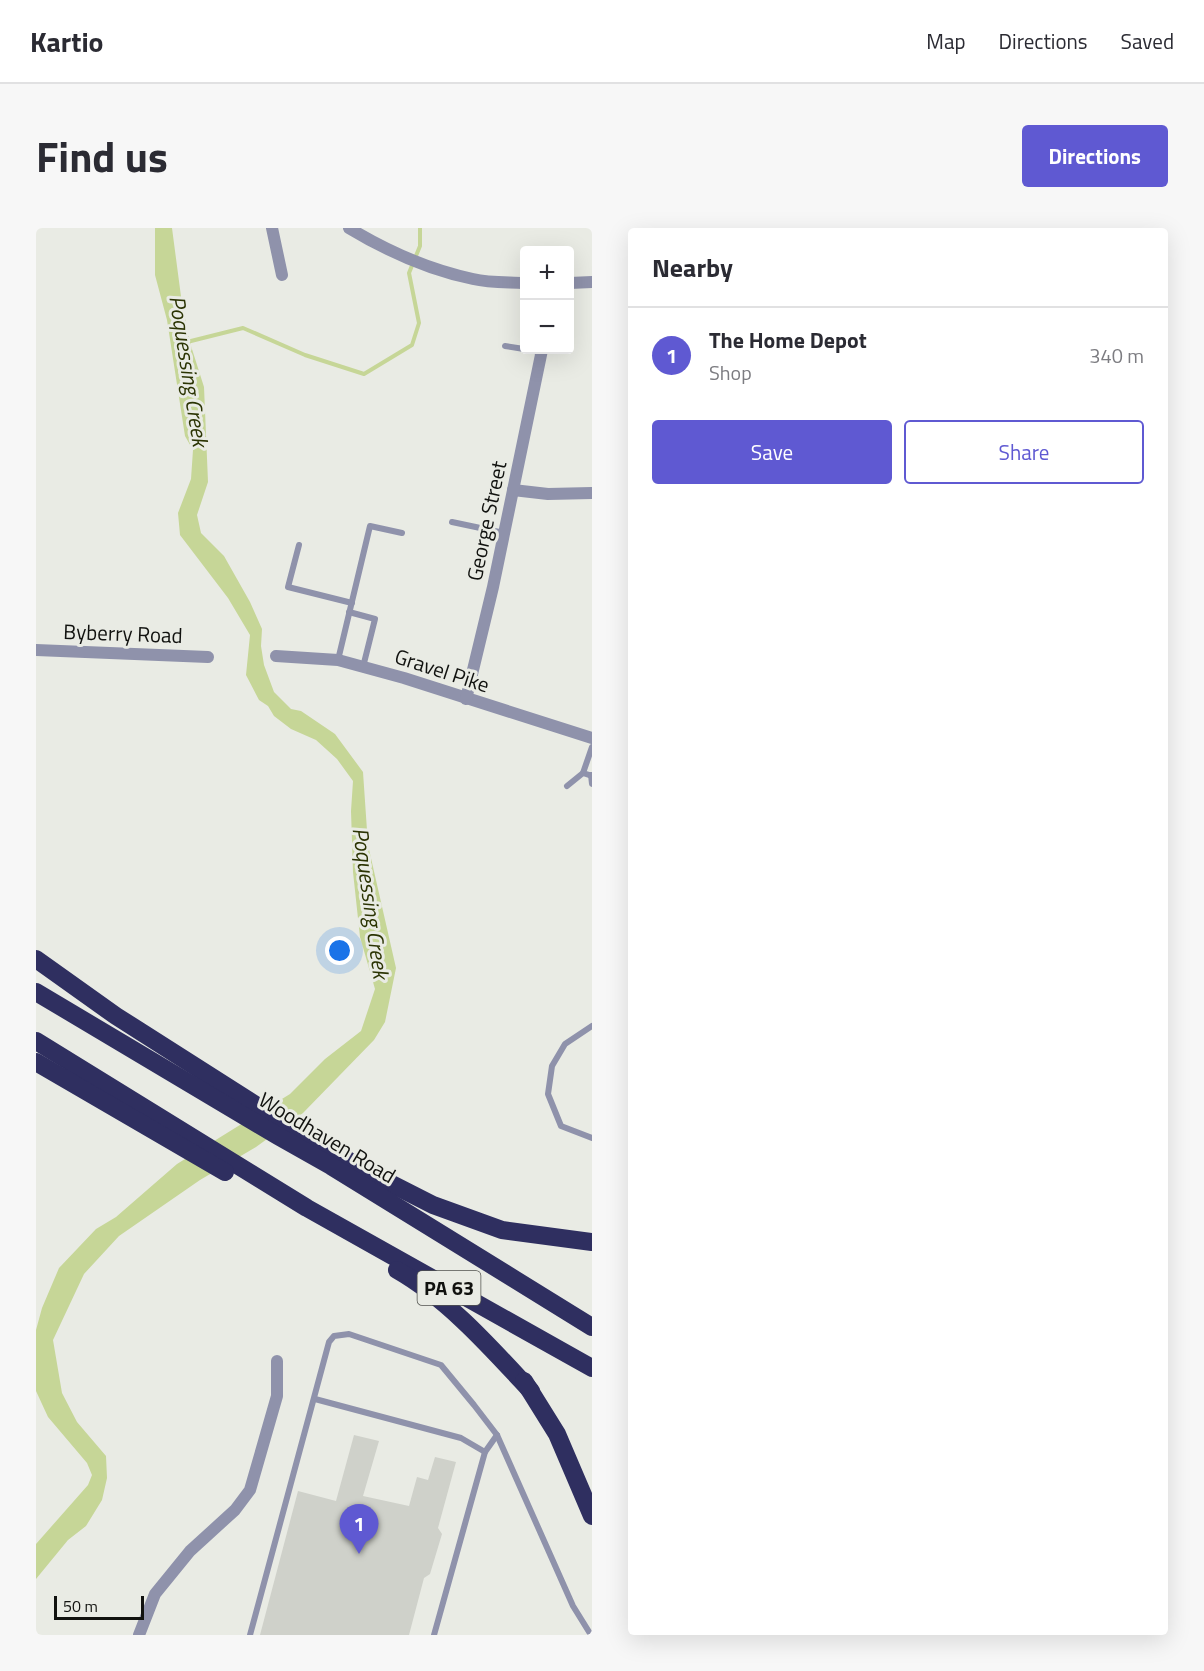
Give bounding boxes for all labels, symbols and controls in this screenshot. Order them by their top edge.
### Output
text: Kartio [30,20,104,63]
text: Map [926,25,966,57]
text: Directions [999,25,1088,57]
text: Saved [1121,25,1174,57]
text: Find us [36,124,168,188]
button: Directions [1022,125,1168,187]
map controls [520,246,574,354]
button: + [520,246,574,300]
text: Nearby [652,248,733,287]
water label: Poquessing Creek [160,293,218,451]
button: − [520,300,574,354]
text: The Home Depot [709,323,867,357]
text: 1 [666,340,677,371]
text: 340 m [1089,340,1144,371]
text: Shop [709,357,752,388]
button: Save [652,420,892,484]
button: Share [904,420,1144,484]
street label: George Street [458,457,514,584]
street label: Byberry Road [63,615,183,651]
street label: Gravel Pike [391,640,494,700]
water label: Poquessing Creek [344,825,399,983]
your location [325,936,354,965]
street label: Woodhaven Road [253,1084,402,1191]
road number: PA 63 [418,1271,480,1305]
pin: 1 [340,1504,378,1554]
scale bar [54,1593,144,1620]
text: 50 m [63,1594,98,1618]

